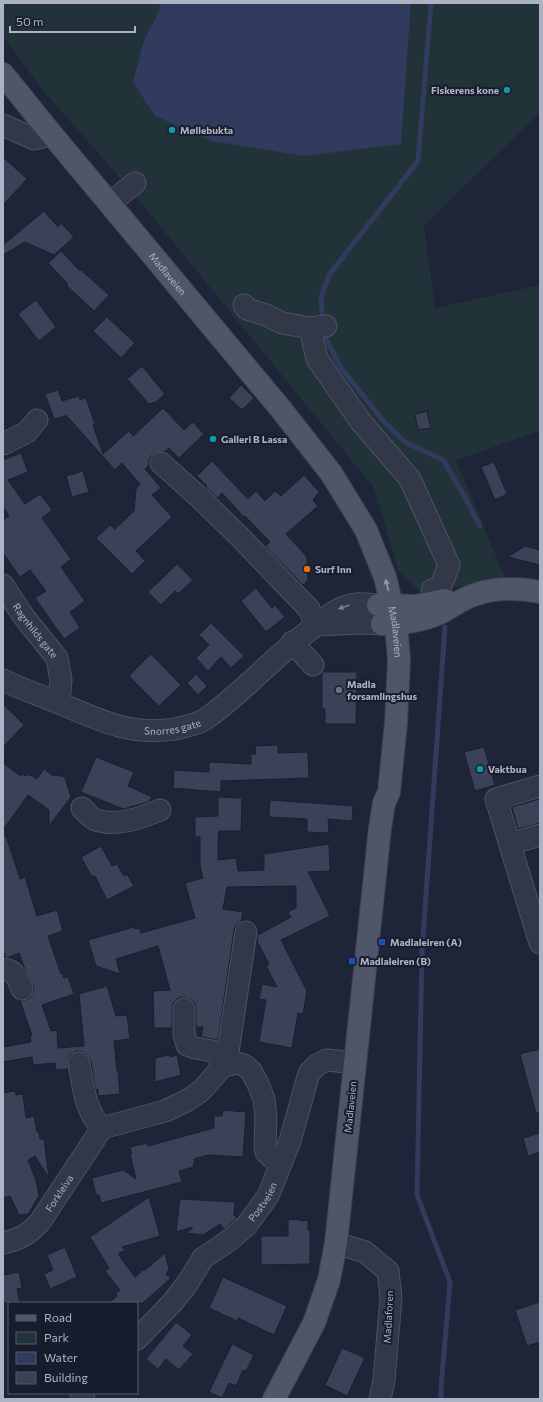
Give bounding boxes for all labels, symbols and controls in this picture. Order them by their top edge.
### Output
scale bar [10,8,135,34]
text: 50 m [16,14,44,28]
place label: Fiskerens kone [431,84,499,96]
marker: Fiskerens kone [502,85,512,95]
place label: Møllebukta [180,124,233,136]
marker: Møllebukta [167,125,177,135]
street label: Madlaveien [147,250,189,297]
place label: Galleri B Lassa [221,433,287,445]
marker: Galleri B Lassa [208,434,218,444]
place label: Surf Inn [315,563,352,575]
marker: Surf Inn [302,564,312,574]
one-way arrow [383,578,389,591]
street label: Ragnhilds gate [11,601,61,660]
one-way arrow [338,604,350,610]
street label: Madlaveien [386,605,405,658]
place label: Madla forsamlingshus [347,678,417,702]
marker: Madla forsamlingshus [334,685,344,695]
street label: Snorres gate [144,716,202,737]
place label: Vaktbua [488,763,527,775]
marker: Vaktbua [475,764,485,774]
place label: Madlaleiren (A) [390,936,462,948]
marker: Madlaleiren (A) [377,937,387,947]
place label: Madlaleiren (B) [360,955,431,967]
marker: Madlaleiren (B) [347,956,357,966]
street label: Madlaveien [341,1081,359,1133]
street label: Forkleiva [43,1172,76,1214]
street label: Postveien [245,1180,279,1224]
street label: Madlaforen [381,1290,395,1344]
legend [8,1302,138,1394]
text: Road [44,1310,72,1324]
text: Park [44,1330,70,1344]
text: Water [44,1350,78,1364]
text: Building [44,1370,88,1384]

